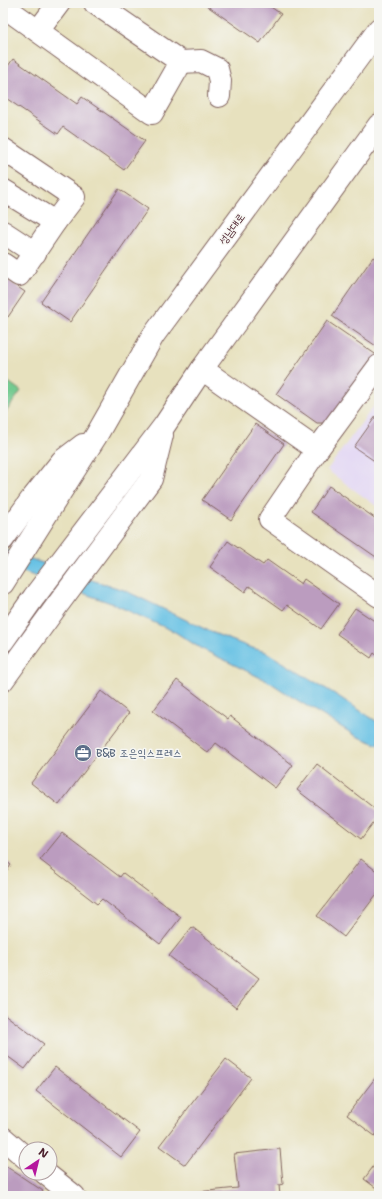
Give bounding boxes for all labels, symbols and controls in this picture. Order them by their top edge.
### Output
street label: 성남대로 [216,210,249,248]
office icon: B&B 조은익스프레스 [73,743,93,763]
place label: B&B 조은익스프레스 [96,746,182,761]
north arrow [18,1141,58,1181]
text: N [36,1145,52,1162]

